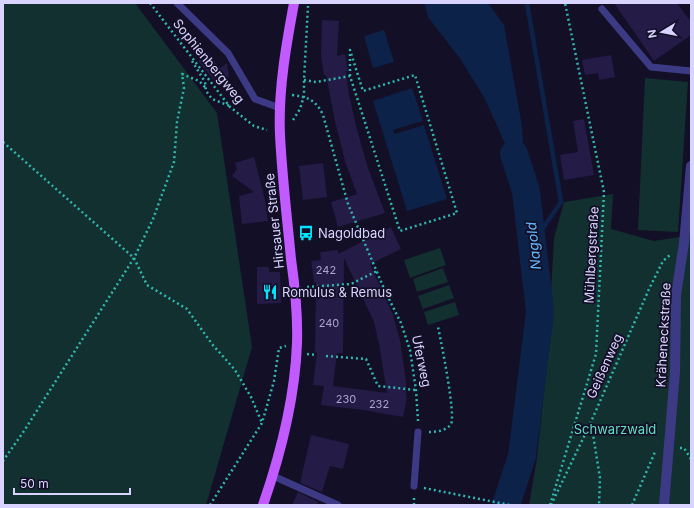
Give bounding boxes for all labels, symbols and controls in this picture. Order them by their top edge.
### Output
north arrow [642,12,682,52]
street label: Sophienbergweg [170,15,248,107]
text: N [645,28,660,39]
street label: Hirsauer Straße [261,172,287,270]
street label: Mühlbergstraße [580,206,602,304]
water label: Nagold [522,221,544,271]
bus stop icon: Nagoldbad [297,224,315,242]
place label: Nagoldbad [318,225,385,241]
house number: 242 [316,263,336,277]
street label: Kräheneckstraße [652,282,674,388]
restaurant icon: Romulus & Remus [261,283,279,301]
place label: Romulus & Remus [282,284,392,300]
house number: 240 [319,316,339,330]
street label: Geißenweg [583,331,625,401]
street label: Uferweg [409,334,435,388]
house number: 230 [336,392,356,406]
house number: 232 [369,397,389,411]
park label: Schwarzwald [574,421,656,437]
scale bar [14,470,130,496]
text: 50 m [20,476,49,491]

